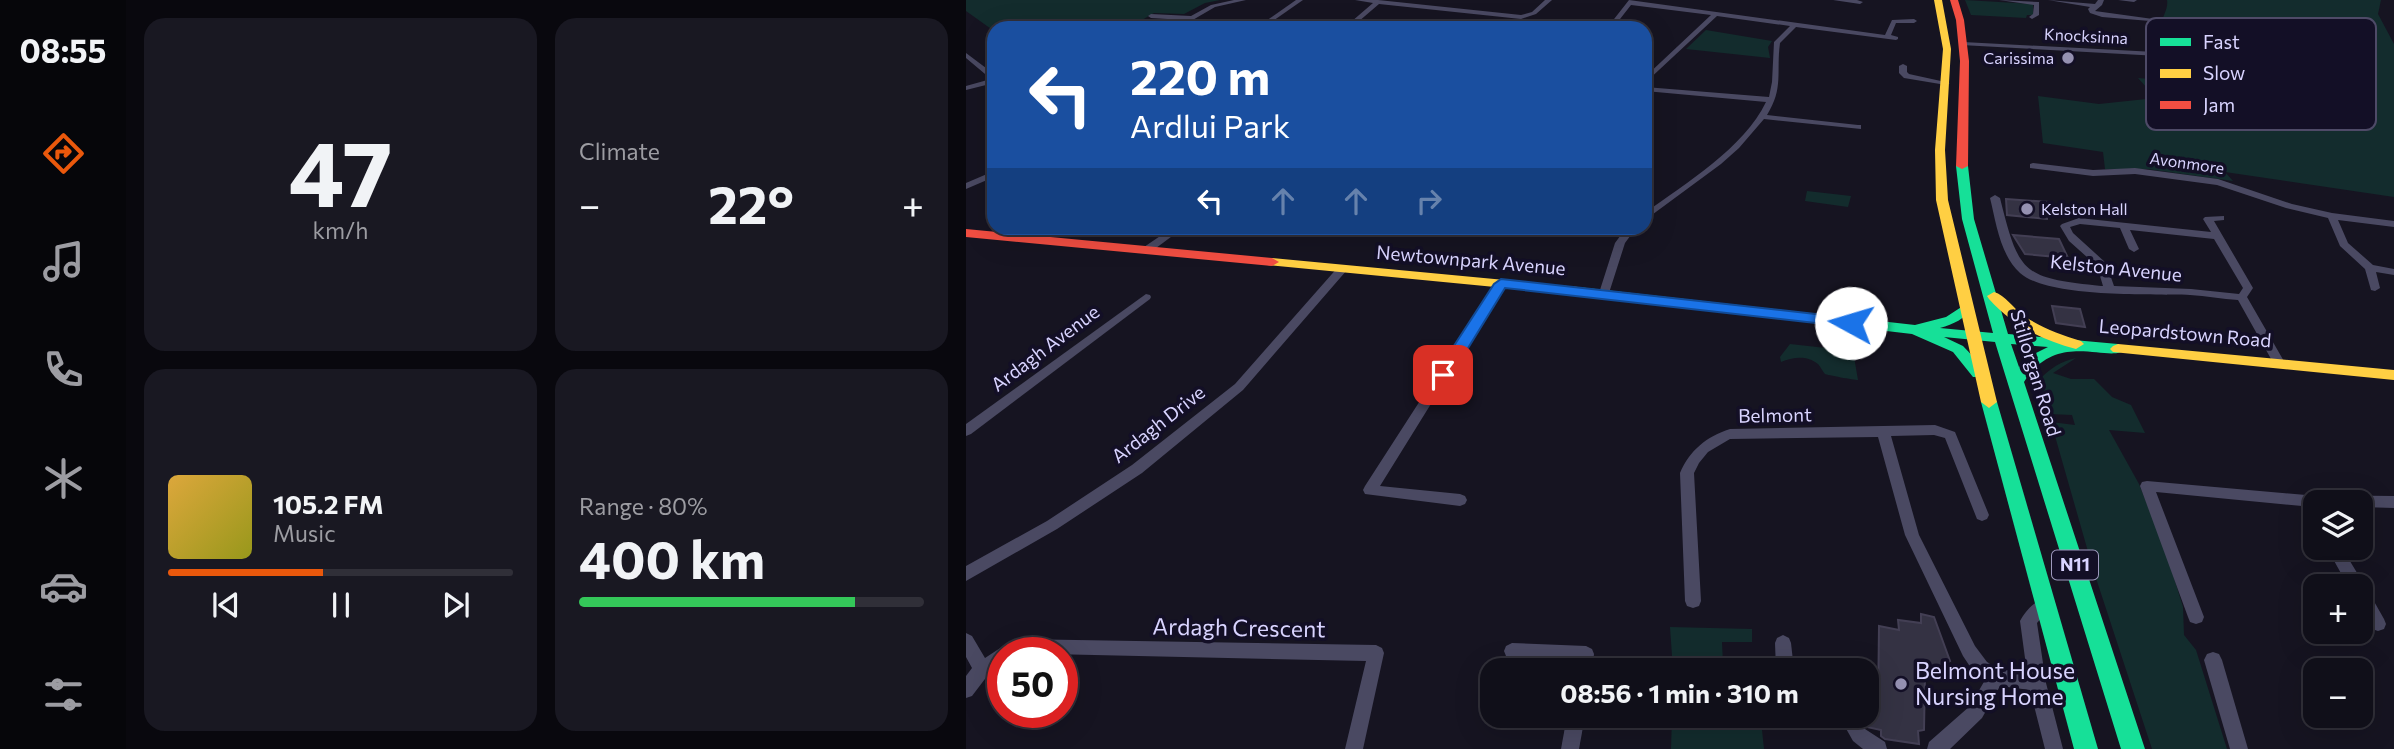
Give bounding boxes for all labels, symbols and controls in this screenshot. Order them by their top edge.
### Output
legend [2146,18,2376,130]
street label: Knocksinna [2044,24,2129,47]
text: 08:55 [20,30,106,70]
text: Fast [2203,30,2240,53]
text: 220 m [1130,45,1270,105]
place label: Carissima [1983,48,2054,67]
icon: left [1015,49,1106,140]
marker: Carissima [2060,50,2076,66]
text: Slow [2203,61,2245,84]
text: Jam [2203,93,2235,116]
text: Ardlui Park [1130,105,1290,145]
text: 47 [288,114,393,226]
icon: directions [39,129,88,178]
text: Climate [579,137,660,165]
street label: Avonmore [2149,148,2226,177]
text: 22° [708,171,794,235]
text: − [579,180,601,227]
text: + [902,180,924,227]
icon: left [1191,182,1229,220]
icon: ahead [1264,182,1302,220]
icon: ahead [1337,182,1375,220]
icon: right [1410,182,1448,220]
place label: Kelston Hall [2041,199,2128,218]
marker: Kelston Hall [2019,201,2035,217]
text: km/h [313,216,368,244]
icon: music [39,237,88,286]
street label: Newtownpark Avenue [1375,240,1567,279]
street label: Kelston Avenue [2049,249,2183,286]
position arrow [1814,286,1888,360]
street label: Ardagh Avenue [986,299,1103,396]
street label: Stillorgan Road [2006,307,2067,439]
street label: Leopardstown Road [2098,314,2272,351]
icon: phone [39,345,88,394]
pin [1413,345,1473,405]
icon: arrive [1424,356,1462,394]
street label: Ardagh Drive [1106,380,1209,467]
street label: Belmont [1738,402,1812,427]
icon: climate [39,454,88,503]
text: 105.2 FM [273,488,384,519]
map controls [2303,490,2373,728]
button: layers [2303,490,2373,560]
text: Range · 80% [579,492,707,520]
text: Music [273,519,336,547]
text: 400 km [579,526,765,590]
road number: N11 [2052,550,2098,580]
icon: car [39,562,88,611]
button: + [2303,574,2373,644]
icon: previous [207,586,245,624]
icon: pause [322,586,360,624]
icon: next [437,586,475,624]
street label: Ardagh Crescent [1152,611,1326,643]
speed limit sign: 50 [987,637,1078,728]
place label: Belmont House Nursing Home [1915,656,2075,710]
button: − [2303,658,2373,728]
icon: filters [39,670,88,719]
marker: Belmont House Nursing Home [1893,676,1909,692]
text: 08:56 · 1 min · 310 m [1560,677,1799,708]

